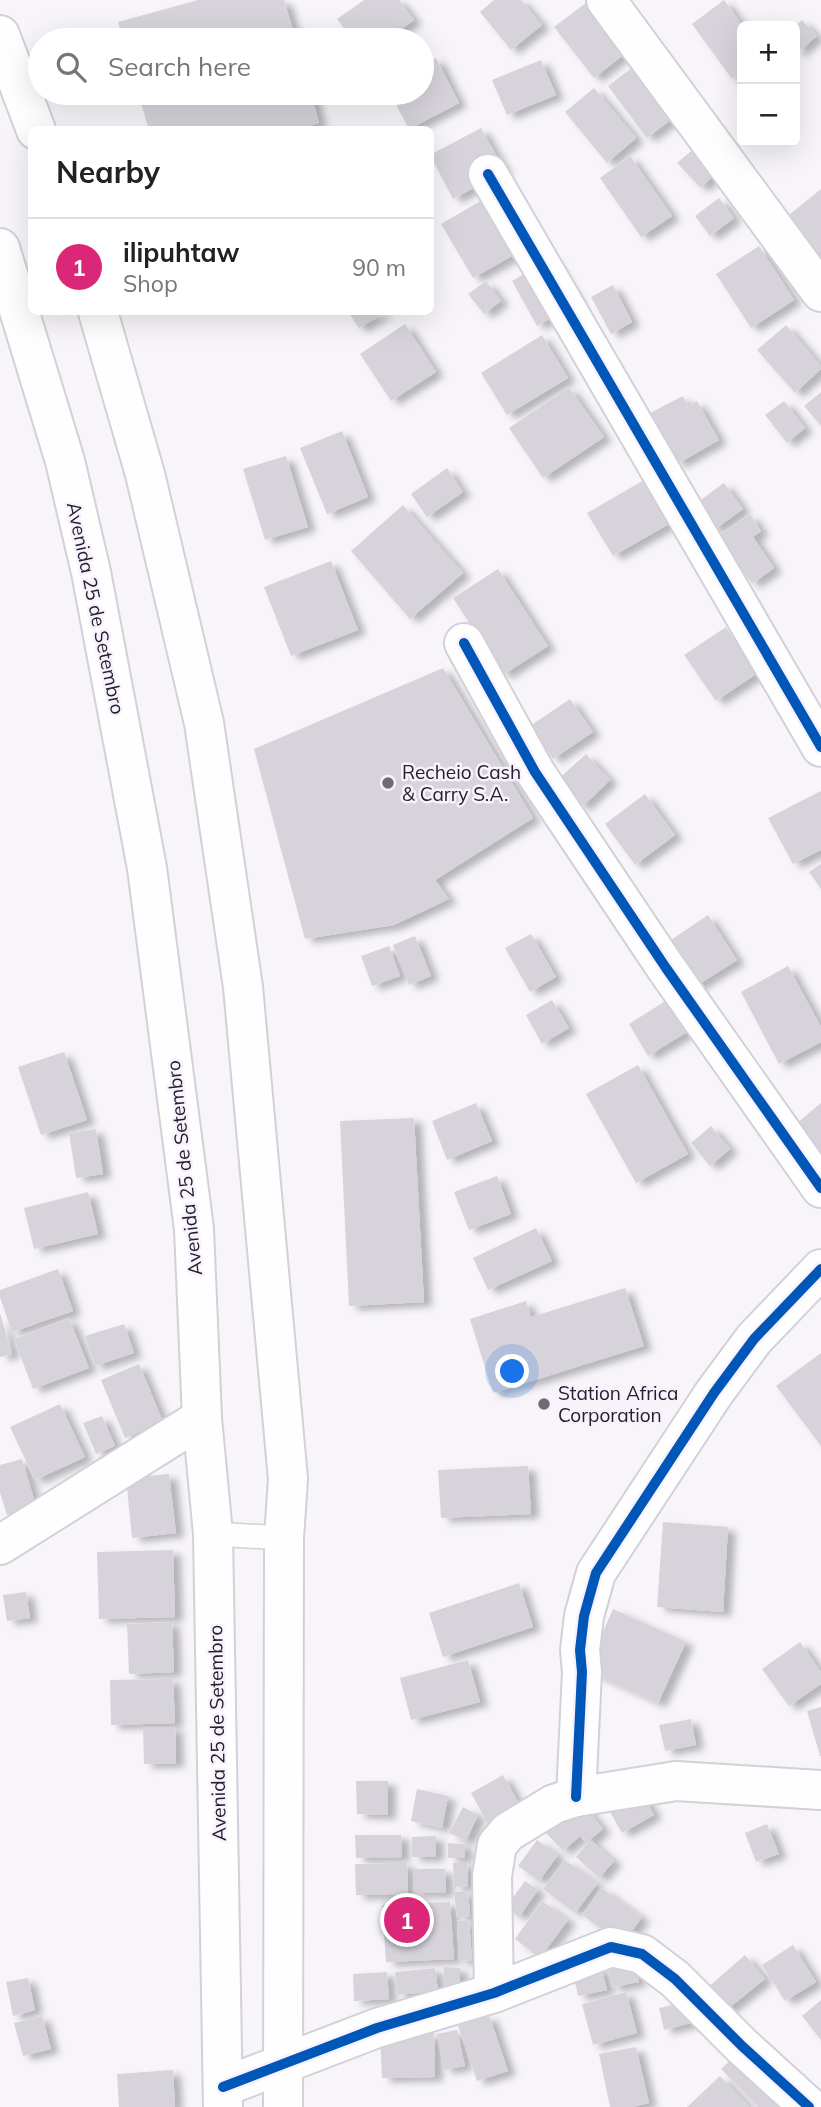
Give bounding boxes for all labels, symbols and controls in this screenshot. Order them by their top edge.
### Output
map controls [737,21,800,147]
button: + [737,21,800,84]
search box [28,28,434,105]
icon: search [52,48,90,86]
text: Search here [108,50,251,83]
button: − [737,84,800,147]
text: Nearby [56,153,160,191]
text: ilipuhtaw [123,236,239,269]
text: 1 [72,253,86,282]
text: 90 m [352,253,406,282]
text: Shop [123,269,178,298]
street label: Avenida 25 de Setembro [62,500,130,716]
place label: Recheio Cash & Carry S.A. [402,760,521,806]
marker: Recheio Cash & Carry S.A. [380,775,396,791]
street label: Avenida 25 de Setembro [161,1059,207,1277]
your location [495,1354,529,1388]
place label: Station Africa Corporation [558,1381,678,1427]
marker: Station Africa Corporation [536,1396,552,1412]
street label: Avenida 25 de Setembro [203,1625,231,1841]
pin: 1 [384,1894,430,1946]

